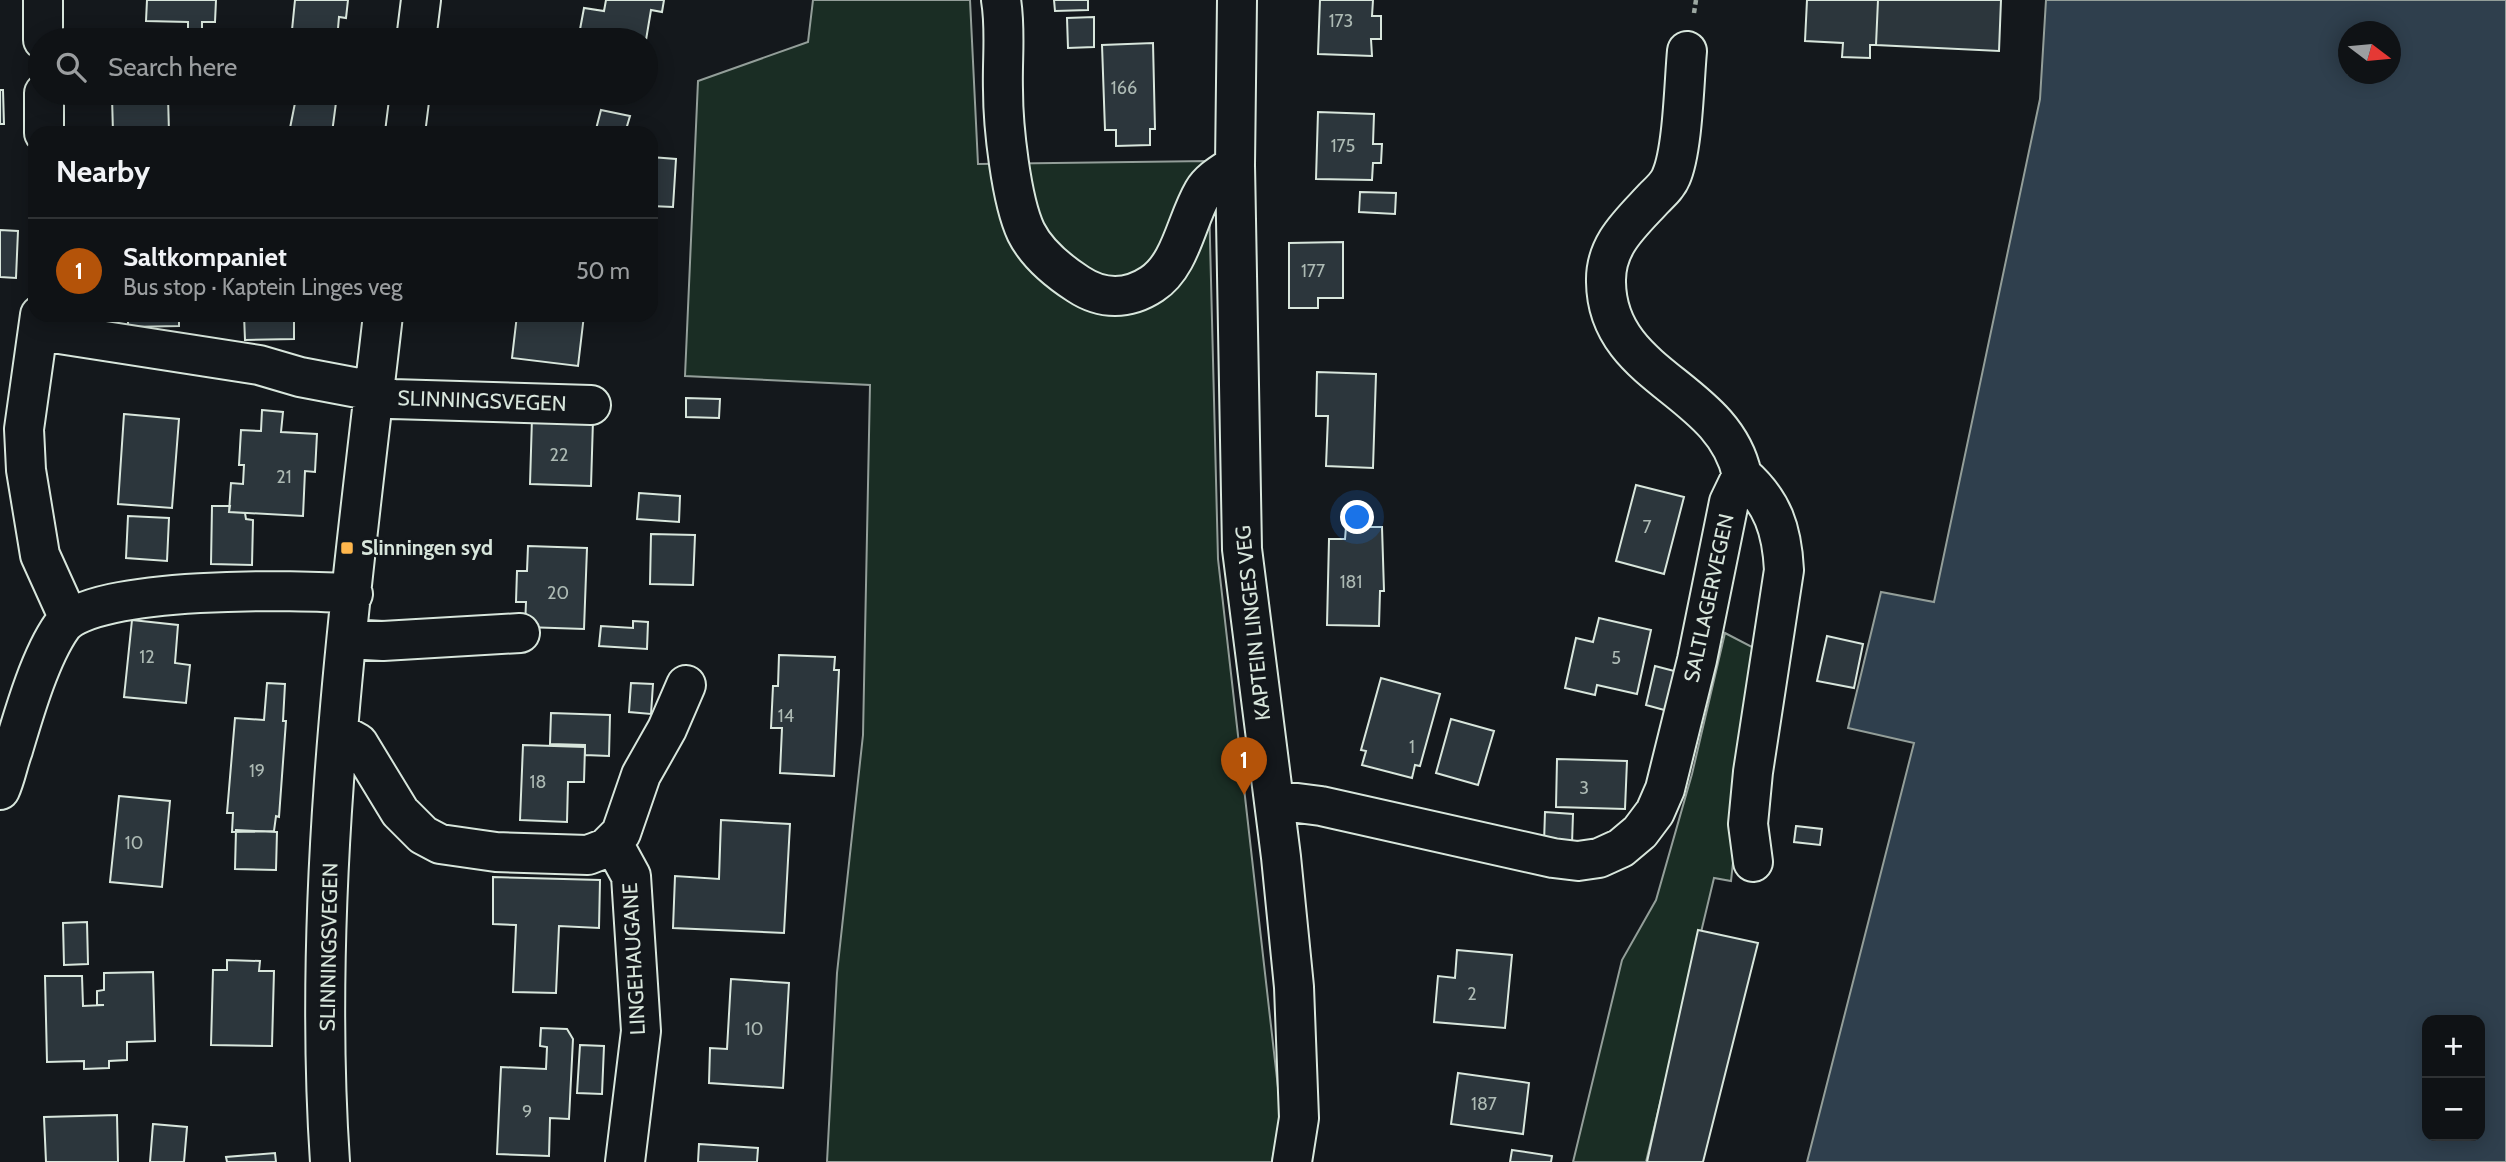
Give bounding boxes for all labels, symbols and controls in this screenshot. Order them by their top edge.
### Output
house number: 173 [1329,10,1353,32]
north arrow [2338,21,2401,84]
search box [28,28,658,105]
icon: search [52,48,90,86]
text: Search here [108,51,237,83]
house number: 166 [1111,77,1137,99]
house number: 175 [1331,135,1355,157]
text: Nearby [56,153,150,190]
text: Saltkompaniet [123,241,287,273]
text: 1 [75,257,83,285]
text: 50 m [576,257,630,285]
house number: 177 [1301,260,1325,282]
text: Bus stop · Kaptein Linges veg [123,273,402,301]
street label: SLINNINGSVEGEN [397,385,567,416]
house number: 22 [550,444,568,466]
house number: 21 [276,466,292,488]
your location [1340,500,1374,534]
street label: SALTLAGERVEGEN [1678,511,1739,685]
house number: 7 [1642,516,1652,538]
street label: KAPTEIN LINGES VEG [1230,524,1275,722]
place label: Slinningen syd [361,535,493,560]
marker: Slinningen syd [339,540,355,556]
house number: 181 [1340,571,1362,593]
house number: 20 [547,582,569,604]
house number: 12 [139,646,155,668]
house number: 5 [1611,647,1621,669]
house number: 14 [778,705,794,727]
house number: 1 [1409,736,1415,758]
pin: 1 [1221,737,1267,795]
house number: 19 [249,760,265,782]
house number: 18 [530,771,546,793]
house number: 3 [1579,777,1589,799]
house number: 10 [125,832,143,854]
street label: SLINNINGSVEGEN [315,862,342,1032]
street label: LINGEHAUGANE [617,882,650,1036]
house number: 2 [1467,983,1477,1005]
map controls [2422,1015,2485,1141]
button: + [2422,1015,2485,1078]
house number: 10 [745,1018,763,1040]
button: − [2422,1078,2485,1141]
house number: 187 [1471,1093,1497,1115]
house number: 9 [522,1101,532,1123]

